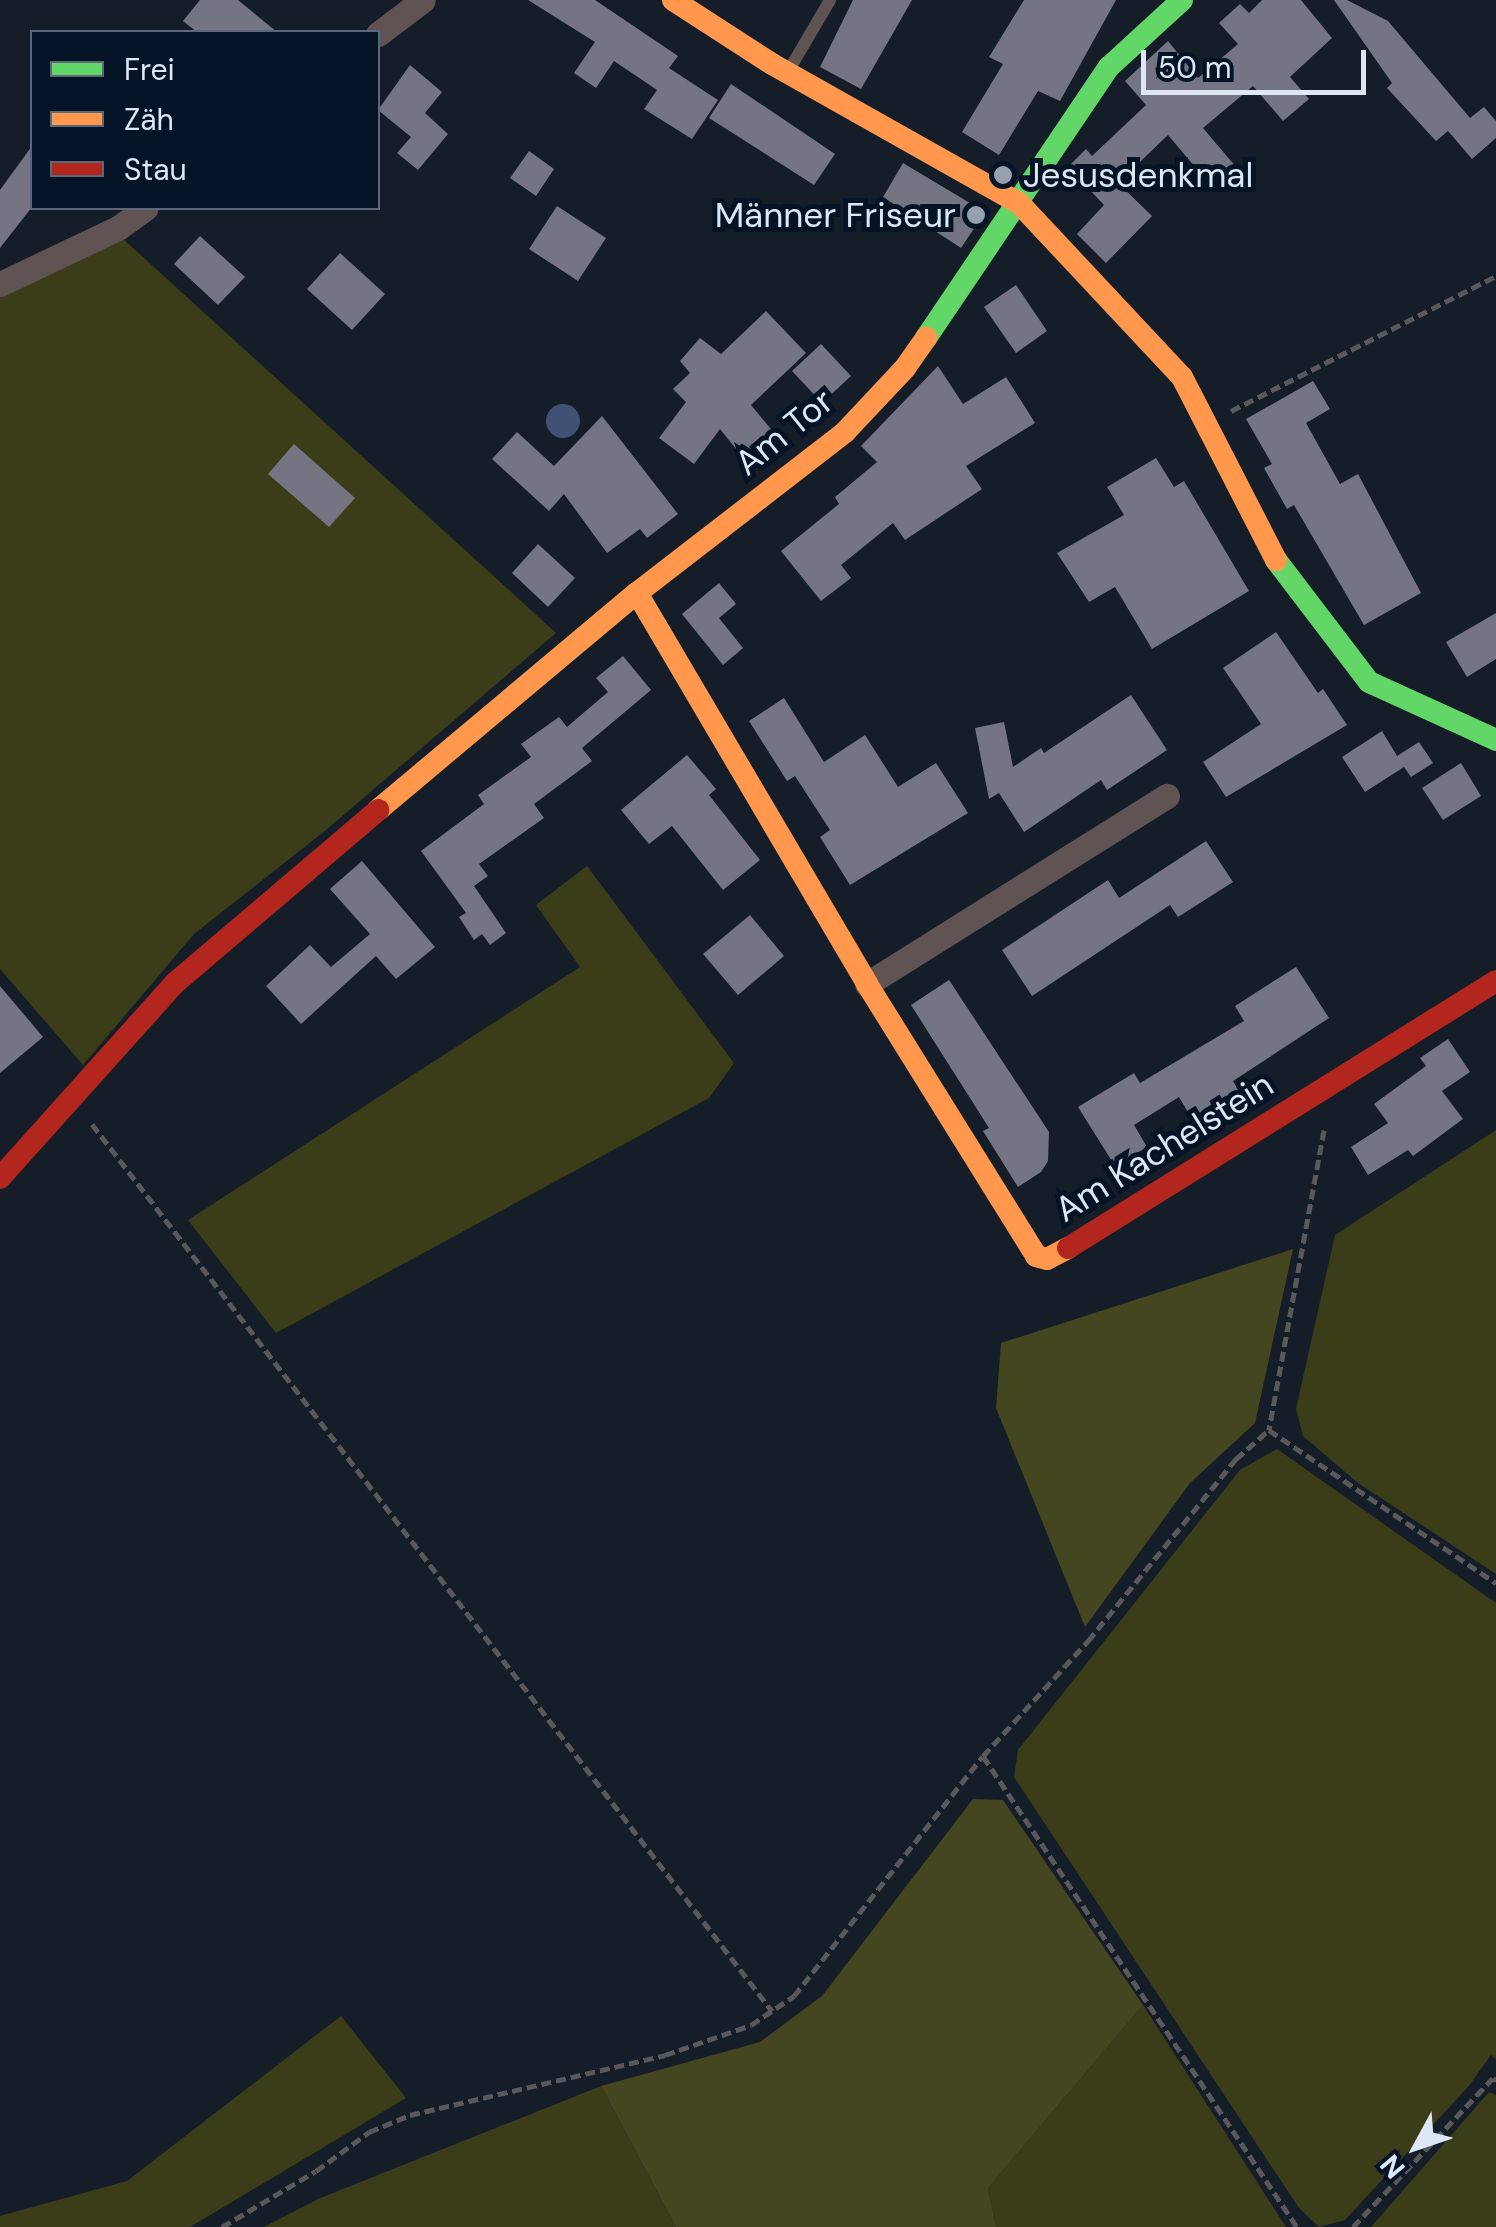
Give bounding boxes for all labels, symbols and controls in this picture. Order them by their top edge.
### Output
legend [30,30,380,210]
scale bar [1146,30,1371,92]
text: 50 m [1158,48,1232,87]
text: Frei [124,50,175,89]
text: Zäh [124,100,174,139]
text: Stau [124,150,187,189]
place label: Jesusdenkmal [1023,154,1253,196]
marker: Jesusdenkmal [992,164,1014,186]
place label: Männer Friseur [715,194,956,236]
marker: Männer Friseur [965,204,987,226]
street label: Am Tor [727,380,841,484]
street label: Am Kachelstein [1047,1063,1281,1231]
north arrow [1366,2097,1466,2197]
text: N [1372,2147,1413,2186]

